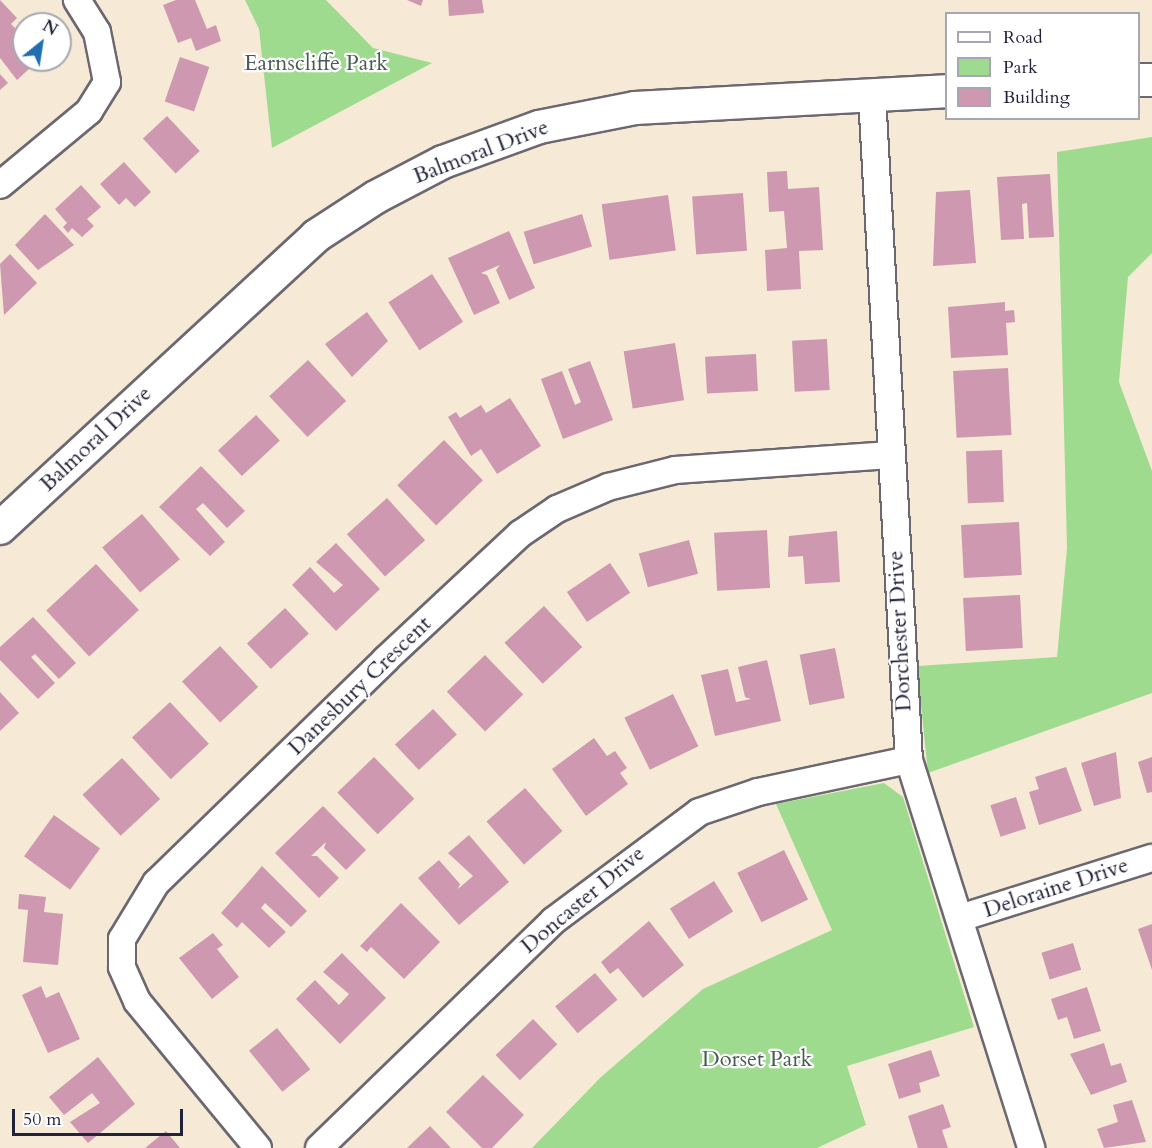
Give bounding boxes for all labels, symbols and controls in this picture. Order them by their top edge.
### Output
north arrow [12,12,72,72]
legend [945,12,1140,120]
text: N [38,15,62,41]
text: Road [1003,25,1043,50]
park label: Earnscliffe Park [244,51,388,77]
text: Park [1003,55,1038,80]
text: Building [1003,85,1070,110]
street label: Balmoral Drive [410,114,552,190]
street label: Balmoral Drive [35,381,157,497]
street label: Dorchester Drive [883,550,917,712]
street label: Danesbury Crescent [283,611,437,761]
street label: Doncaster Drive [516,841,650,959]
street label: Deloraine Drive [980,852,1132,924]
park label: Dorset Park [702,1047,812,1073]
scale bar [15,1097,186,1135]
text: 50 m [23,1107,62,1132]

